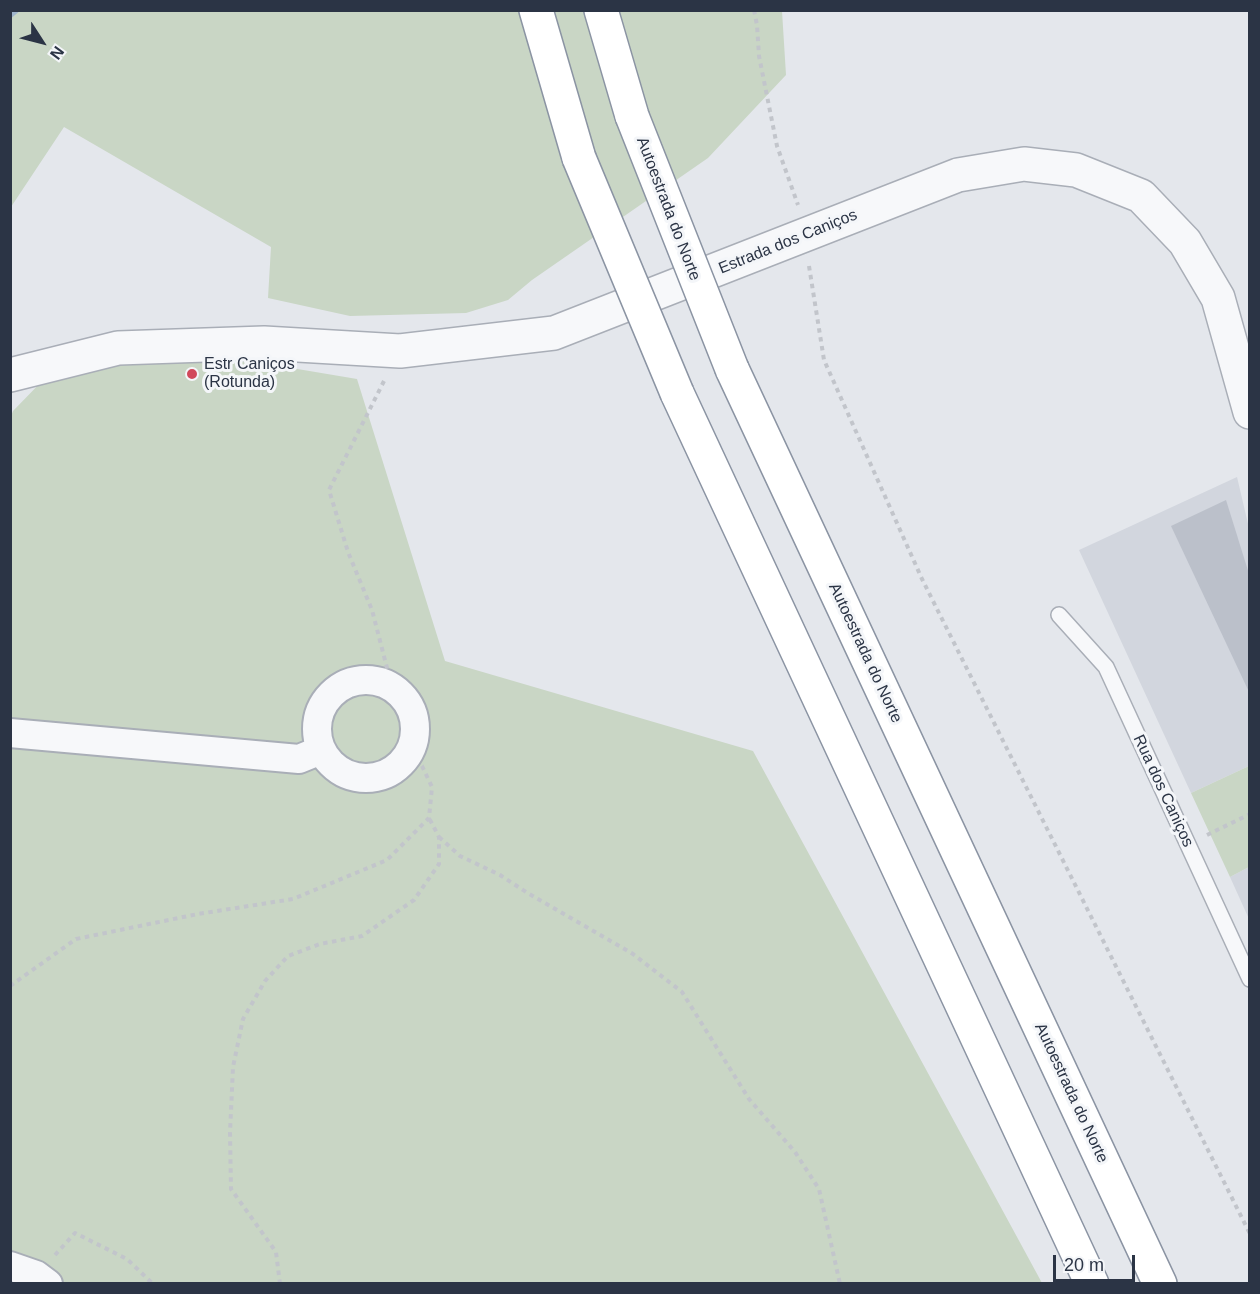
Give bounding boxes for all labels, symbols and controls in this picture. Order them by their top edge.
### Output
north arrow [12,12,72,72]
text: N [47,43,67,63]
street label: Autoestrada do Norte [632,135,704,283]
street label: Estrada dos Caniços [716,205,860,279]
place label: Estr Caniços (Rotunda) [204,355,295,393]
marker: Estr Caniços (Rotunda) [185,367,199,381]
street label: Autoestrada do Norte [824,580,906,726]
street label: Rua dos Caniços [1129,732,1197,850]
street label: Autoestrada do Norte [1030,1020,1112,1166]
scale bar [1056,1243,1138,1281]
text: 20 m [1064,1255,1104,1275]

